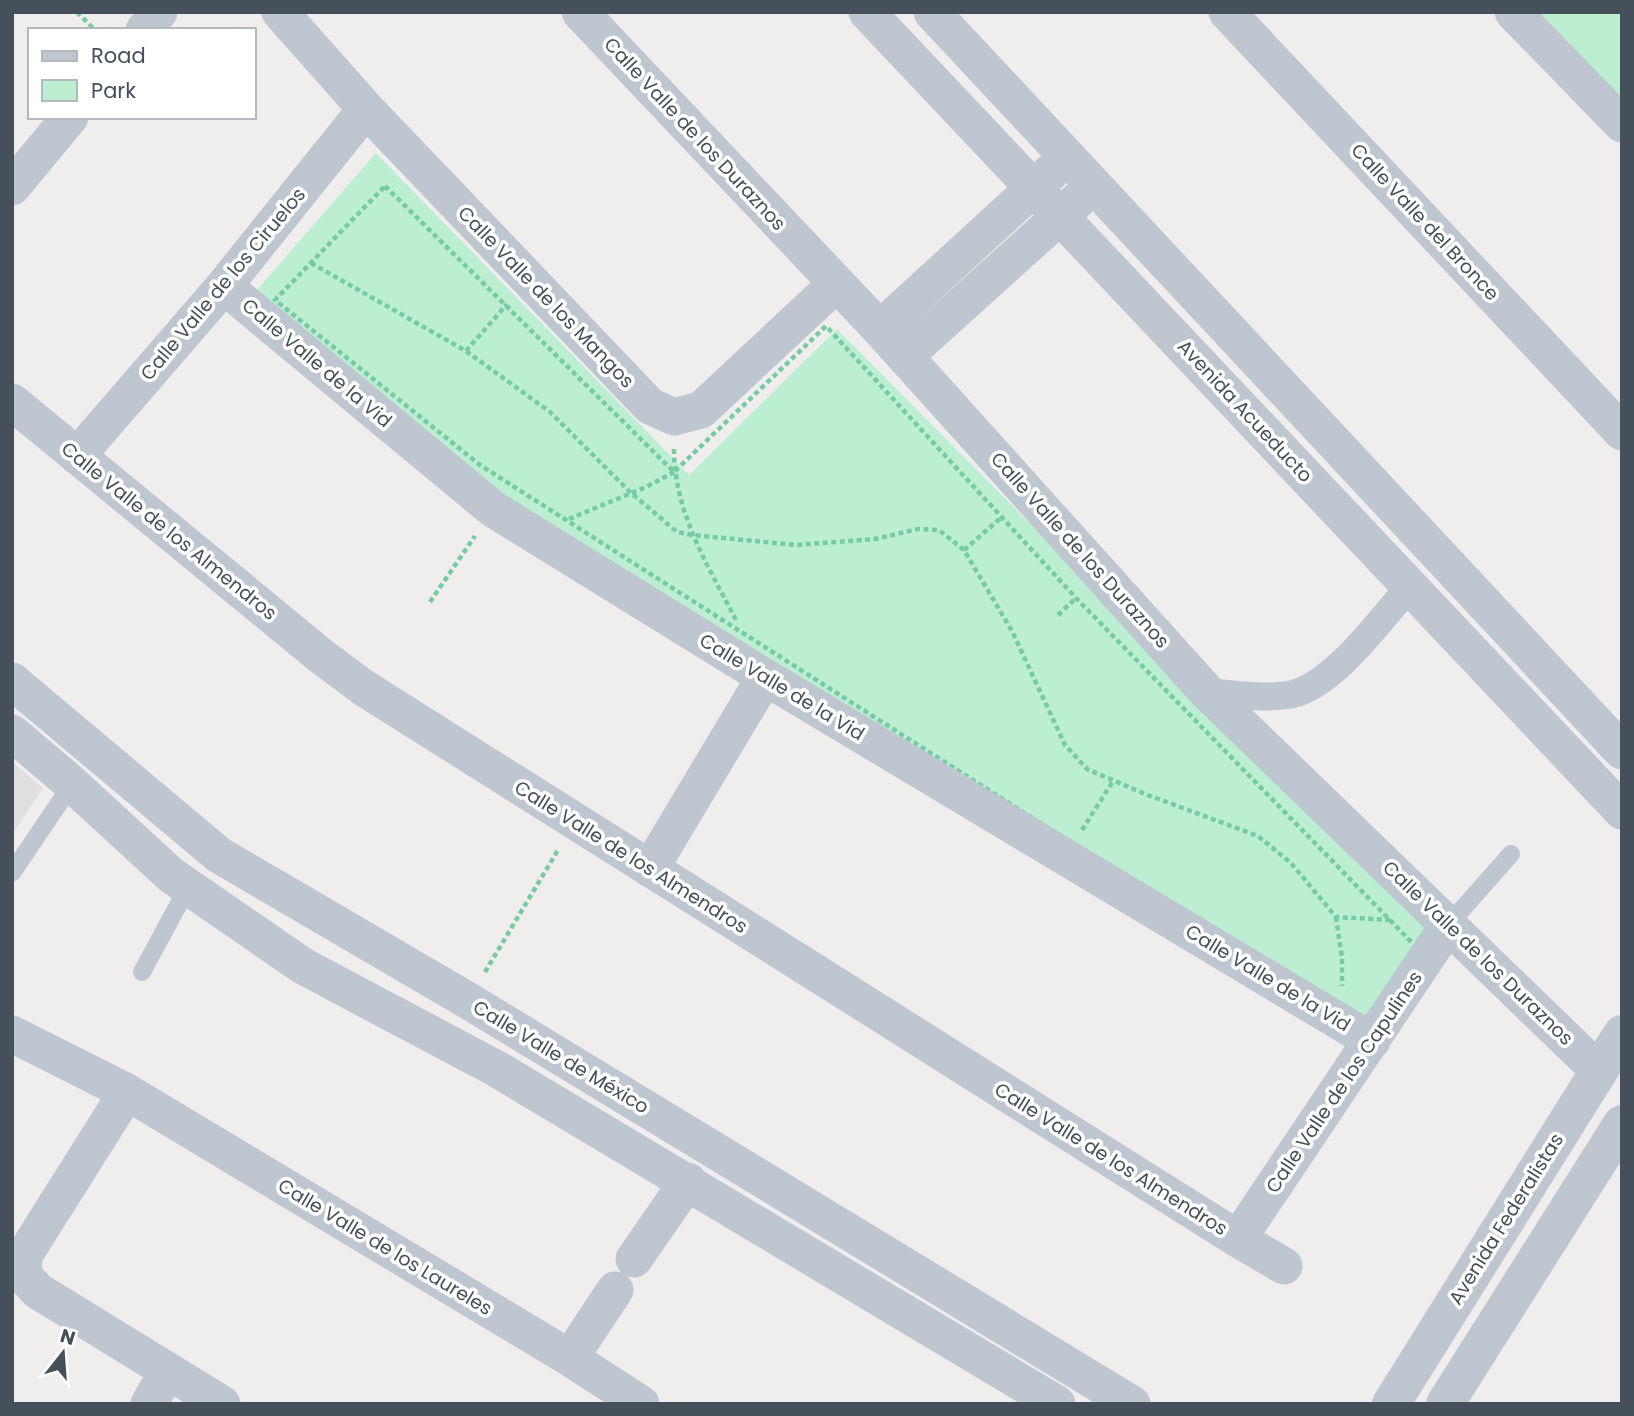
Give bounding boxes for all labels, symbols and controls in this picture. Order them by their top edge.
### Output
legend [28,28,256,119]
street label: Calle Valle de los Duraznos [598,31,792,237]
text: Road [91,41,146,70]
text: Park [91,76,136,105]
street label: Calle Valle del Bronce [1345,137,1505,307]
street label: Calle Valle de los Ciruelos [134,182,312,386]
street label: Calle Valle de los Mangos [452,200,640,394]
street label: Calle Valle de la Vid [236,292,398,434]
street label: Avenida Acueducto [1171,334,1319,488]
street label: Calle Valle de los Almendros [56,436,282,626]
street label: Calle Valle de los Duraznos [984,446,1176,654]
street label: Calle Valle de la Vid [694,627,870,747]
street label: Calle Valle de los Almendros [509,774,753,940]
street label: Calle Valle de los Duraznos [1377,855,1579,1051]
street label: Calle Valle de la Vid [1180,918,1356,1038]
street label: Calle Valle de los Capulines [1259,965,1429,1199]
street label: Calle Valle de México [468,994,654,1120]
street label: Calle Valle de los Almendros [989,1076,1233,1242]
street label: Avenida Federalistas [1442,1128,1570,1310]
street label: Calle Valle de los Laureles [273,1172,497,1322]
north arrow [28,1318,98,1388]
text: N [57,1322,79,1352]

